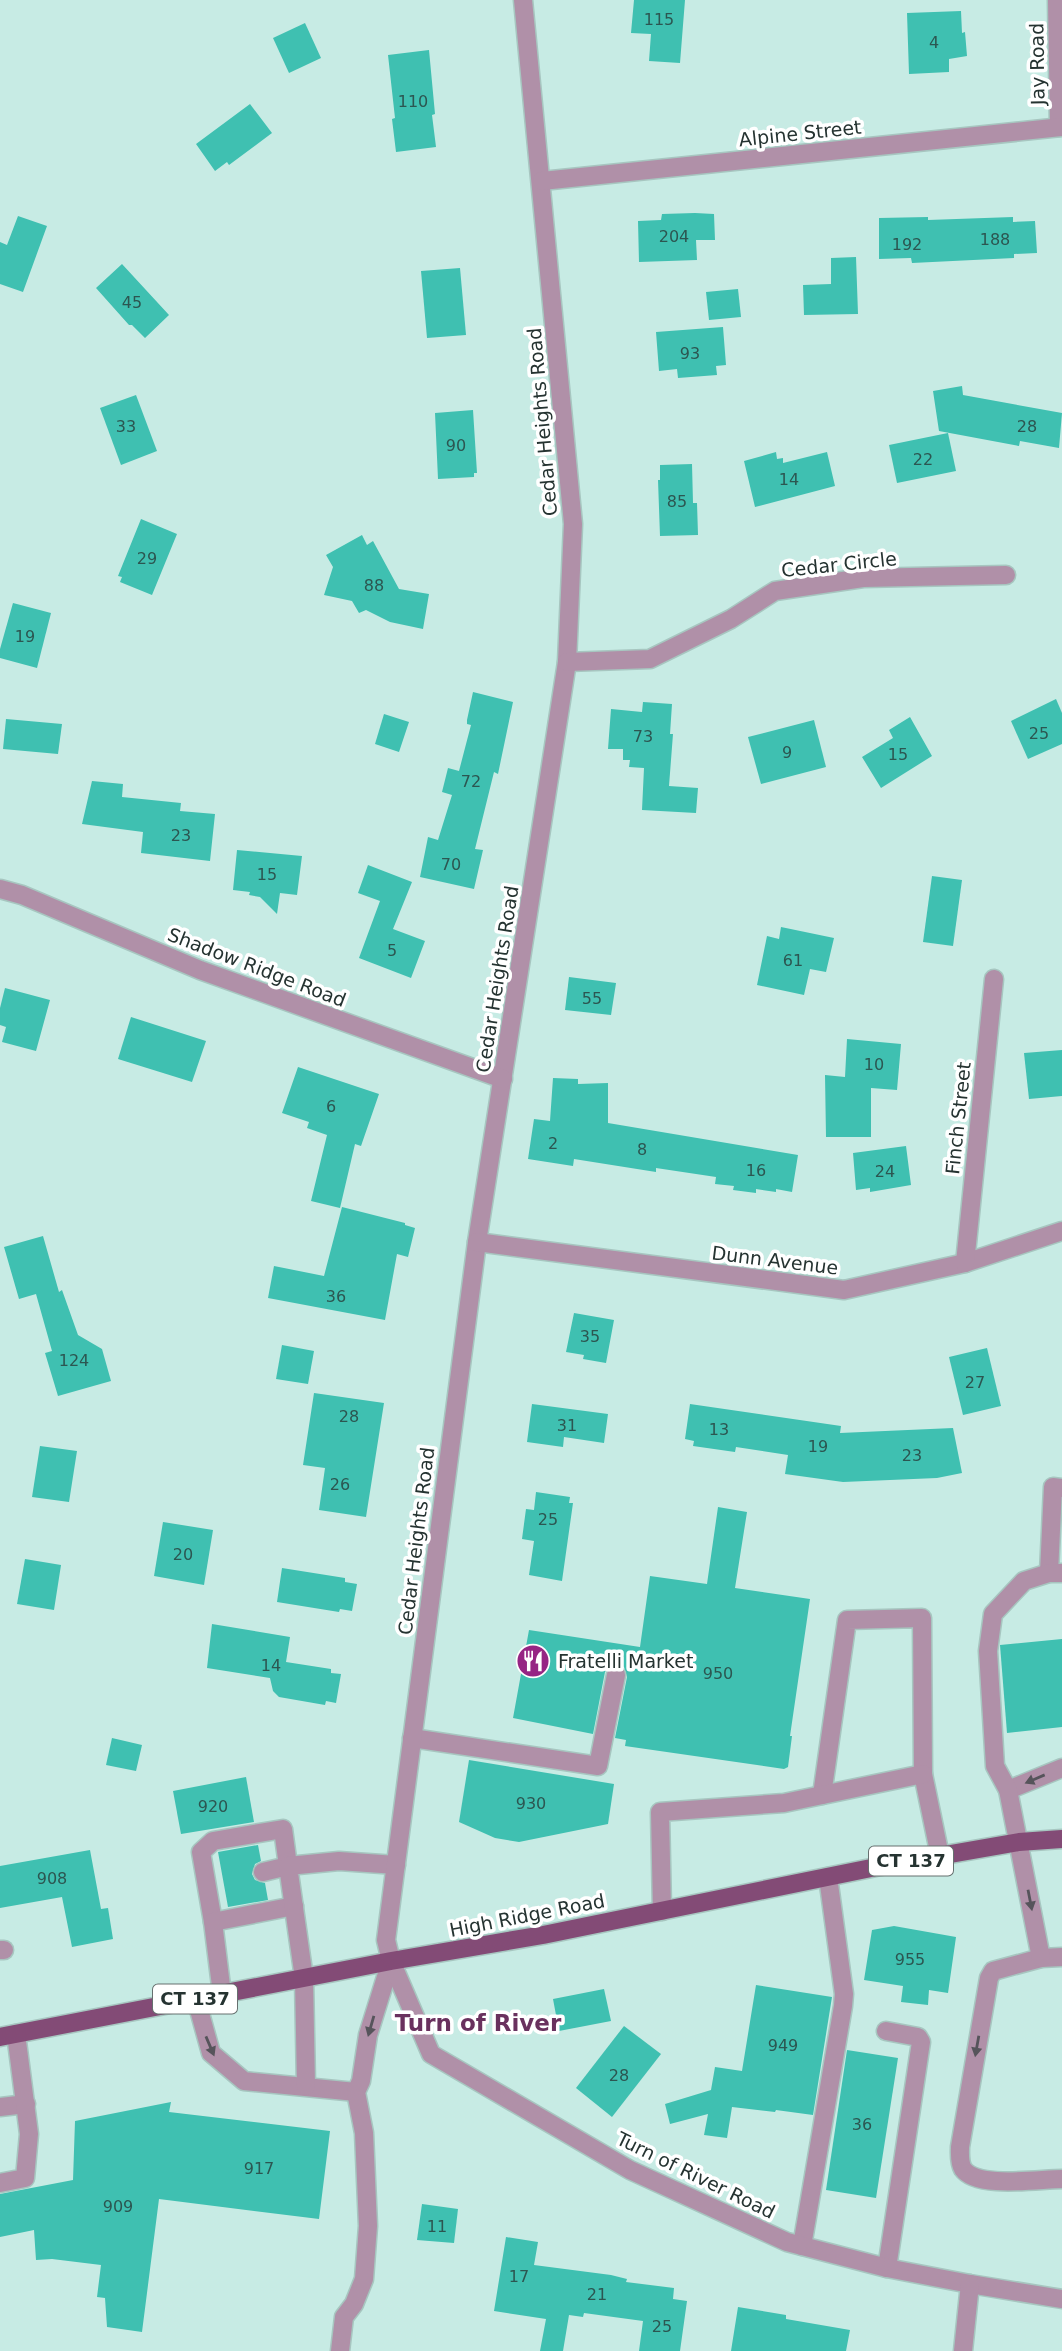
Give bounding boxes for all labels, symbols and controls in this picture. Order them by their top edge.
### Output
house number: 115 [644,10,674,29]
street label: Jay Road [1025,23,1049,106]
house number: 4 [929,33,939,52]
house number: 110 [398,92,428,111]
street label: Alpine Street [738,116,862,150]
house number: 204 [659,227,689,246]
house number: 188 [980,230,1010,249]
house number: 192 [892,235,922,254]
house number: 45 [122,293,142,312]
street label: Cedar Heights Road [523,327,561,517]
house number: 93 [680,344,700,363]
house number: 33 [116,417,136,436]
house number: 28 [1017,417,1037,436]
house number: 90 [446,436,466,455]
house number: 22 [913,450,933,469]
house number: 14 [779,470,799,489]
house number: 85 [667,492,687,511]
street label: Cedar Circle [780,547,898,581]
house number: 29 [137,549,157,568]
house number: 88 [364,576,384,595]
house number: 19 [15,627,35,646]
house number: 25 [1029,724,1049,743]
house number: 73 [633,727,653,746]
house number: 9 [782,743,792,762]
house number: 15 [888,745,908,764]
house number: 72 [461,772,481,791]
house number: 23 [171,826,191,845]
house number: 70 [441,855,461,874]
house number: 15 [257,865,277,884]
street label: Cedar Heights Road [471,884,523,1074]
street label: Shadow Ridge Road [165,923,349,1011]
house number: 5 [387,941,397,960]
house number: 61 [783,951,803,970]
house number: 55 [582,989,602,1008]
house number: 10 [864,1055,884,1074]
street label: Finch Street [941,1061,975,1175]
house number: 6 [326,1097,336,1116]
house number: 2 [548,1134,558,1153]
house number: 8 [637,1140,647,1159]
house number: 16 [746,1161,766,1180]
house number: 24 [875,1162,895,1181]
street label: Dunn Avenue [710,1241,840,1279]
house number: 36 [326,1287,346,1306]
house number: 35 [580,1327,600,1346]
house number: 124 [59,1351,89,1370]
house number: 27 [965,1373,985,1392]
house number: 28 [339,1407,359,1426]
house number: 31 [557,1416,577,1435]
house number: 13 [709,1420,729,1439]
house number: 19 [808,1437,828,1456]
street label: Cedar Heights Road [394,1446,438,1636]
house number: 23 [902,1446,922,1465]
house number: 26 [330,1475,350,1494]
house number: 25 [538,1510,558,1529]
house number: 20 [173,1545,193,1564]
restaurant icon: Fratelli Market [514,1642,552,1680]
place label: Fratelli Market [558,1650,693,1672]
house number: 14 [261,1656,281,1675]
house number: 950 [703,1664,733,1683]
one-way arrow [1025,1773,1045,1785]
house number: 930 [516,1794,546,1813]
house number: 920 [198,1797,228,1816]
road number: CT 137 [869,1846,953,1875]
house number: 908 [37,1869,67,1888]
street label: High Ridge Road [447,1889,607,1941]
one-way arrow [1025,1889,1036,1911]
house number: 955 [895,1950,925,1969]
road number: CT 137 [153,1984,237,2013]
district label: Turn of River [395,2010,562,2036]
one-way arrow [366,2016,376,2037]
one-way arrow [971,2035,982,2057]
one-way arrow [205,2036,216,2057]
house number: 949 [768,2036,798,2055]
house number: 28 [609,2066,629,2085]
house number: 36 [852,2115,872,2134]
street label: Turn of River Road [612,2127,779,2223]
house number: 917 [244,2159,274,2178]
house number: 909 [103,2197,133,2216]
house number: 11 [427,2217,447,2236]
house number: 17 [509,2267,529,2286]
house number: 21 [587,2285,607,2304]
house number: 25 [652,2317,672,2336]

